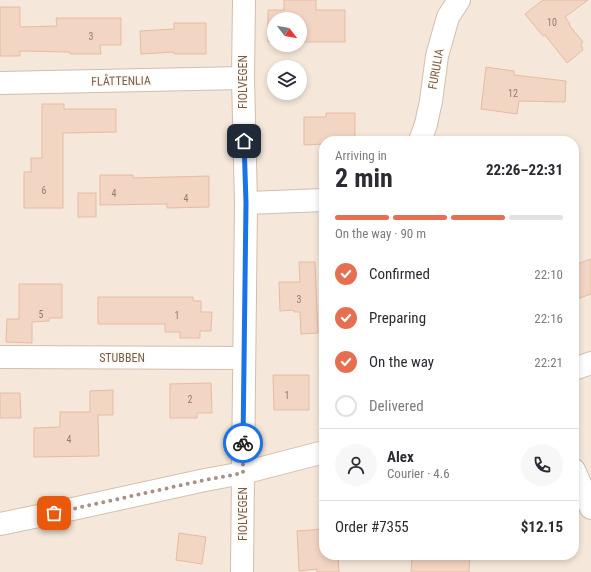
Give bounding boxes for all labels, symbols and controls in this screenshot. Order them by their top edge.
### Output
north arrow [267,12,307,52]
map controls [267,12,307,100]
house number: 10 [547,17,557,28]
house number: 3 [89,31,94,42]
street label: FURULIA [426,47,446,91]
street label: FIOLVEGEN [236,55,250,109]
button: layers [267,60,307,100]
street label: FLÅTTENLIA [91,71,151,89]
house number: 12 [508,88,518,99]
pin [227,124,261,158]
icon: home [233,130,255,152]
text: Arriving in [335,148,387,163]
text: 22:26–22:31 [486,161,563,179]
text: 2 min [335,163,393,193]
house number: 6 [42,185,47,196]
house number: 4 [112,188,117,199]
house number: 4 [184,193,189,204]
text: On the way · 90 m [335,226,426,241]
icon: check [335,263,357,285]
text: Confirmed [369,265,430,283]
text: 22:10 [534,267,563,282]
house number: 3 [297,294,302,305]
icon: check [335,307,357,329]
house number: 5 [39,309,44,320]
text: Preparing [369,309,426,327]
house number: 1 [175,310,179,321]
text: 22:16 [534,311,563,326]
street label: STUBBEN [99,351,145,365]
icon: check [335,351,357,373]
text: On the way [369,353,434,371]
text: 22:21 [534,355,563,370]
house number: 1 [285,390,289,401]
house number: 2 [188,394,193,405]
text: Delivered [369,397,424,415]
courier [223,423,263,463]
icon: bike [232,432,254,454]
house number: 4 [67,434,72,445]
button: person [335,444,377,486]
button: phone [521,444,563,486]
text: Alex [387,448,414,466]
text: Courier · 4.6 [387,466,450,481]
street label: FIOLVEGEN [236,487,250,541]
pin [37,496,71,530]
icon: bag [43,502,65,524]
text: Order #7355 [335,518,409,536]
text: $12.15 [521,518,563,536]

